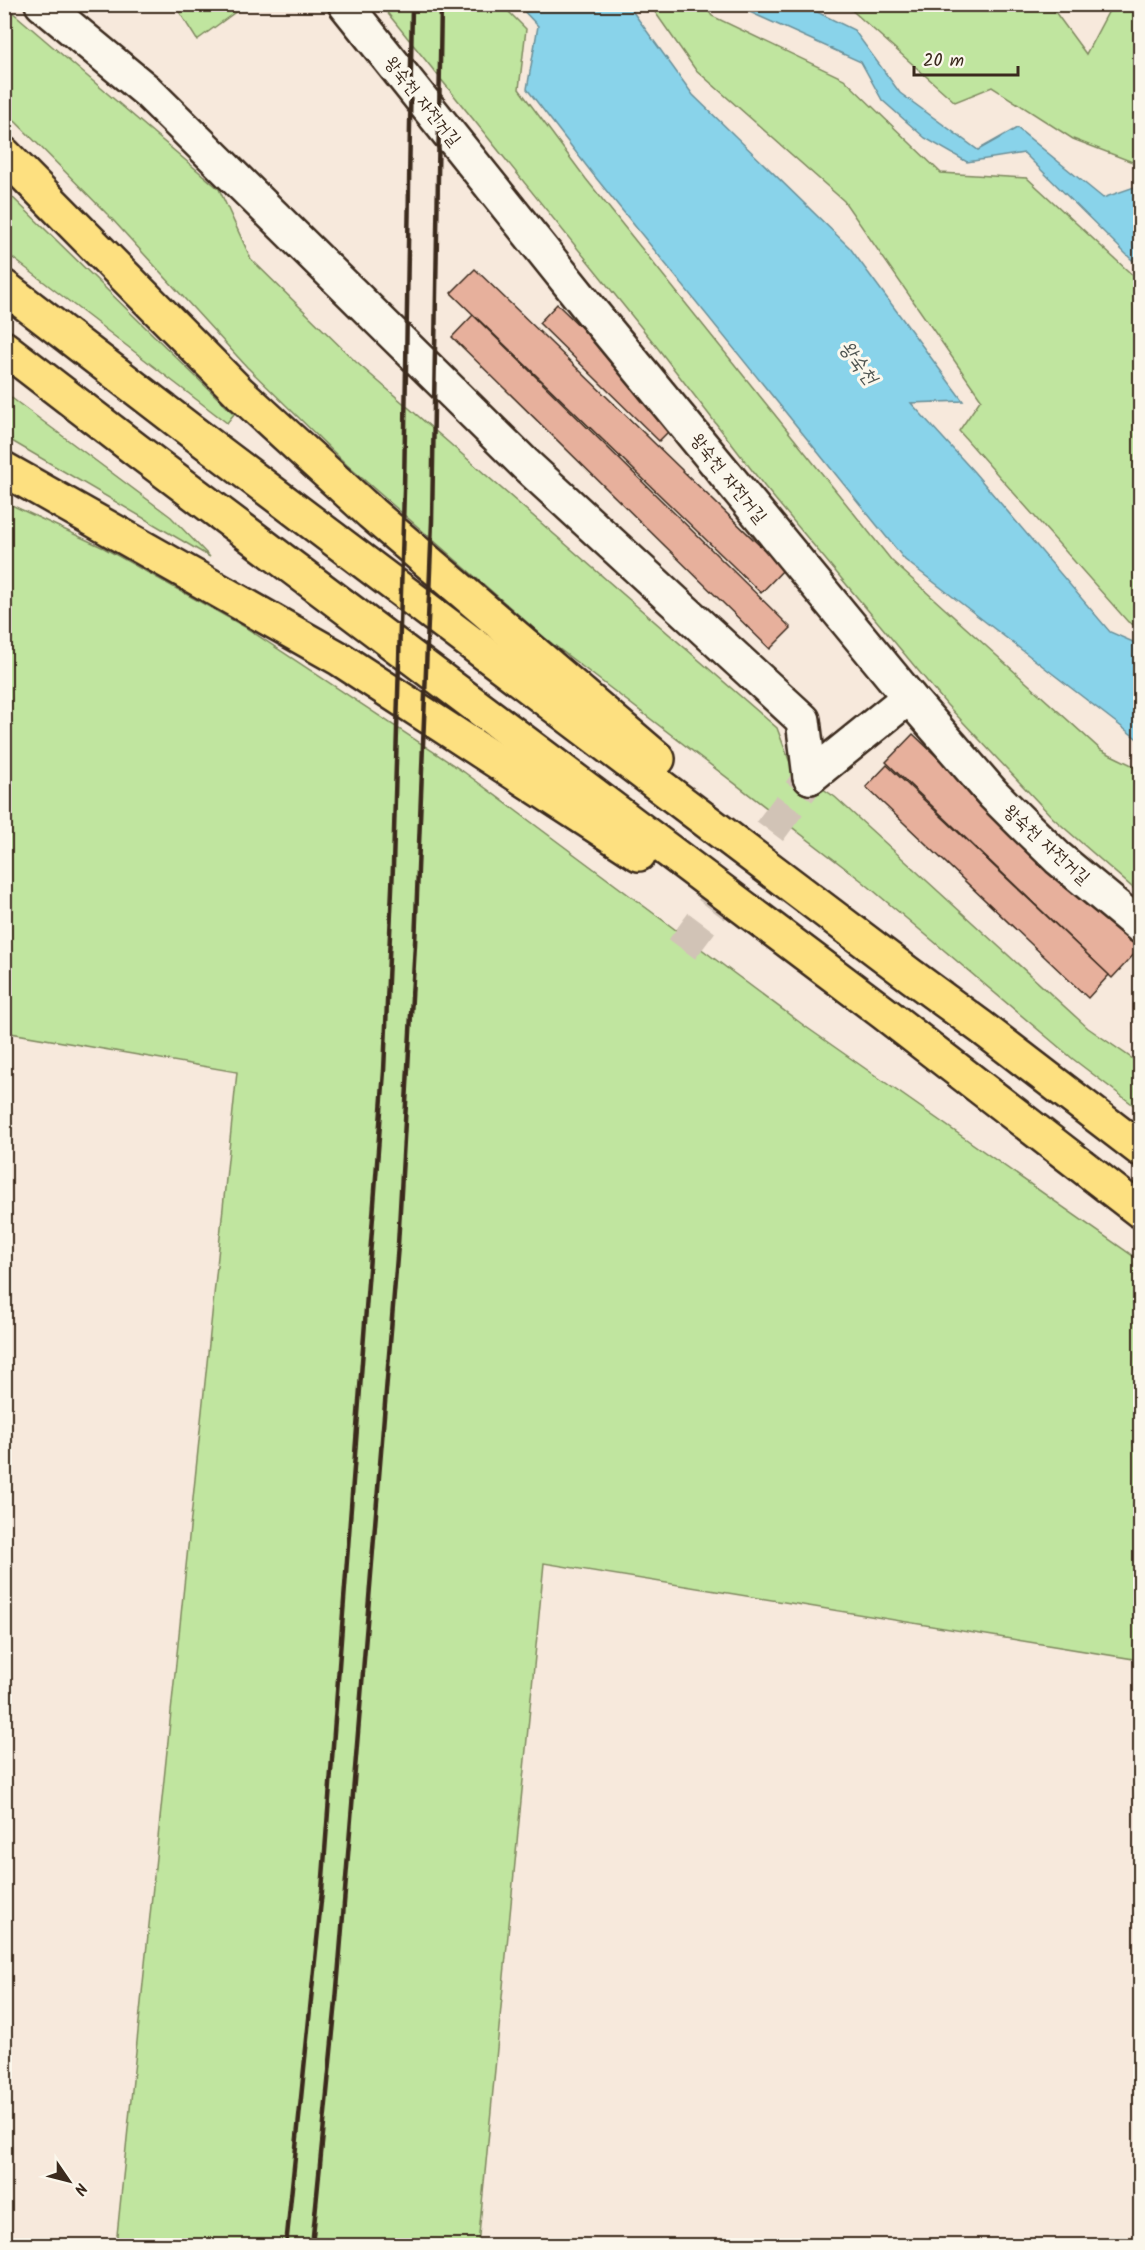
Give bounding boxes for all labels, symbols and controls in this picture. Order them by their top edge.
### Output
scale bar [914,39,1018,77]
text: 20 m [923,47,964,76]
street label: 왕숙천 자전거길 [376,51,468,154]
water label: 왕숙천 [830,334,886,394]
street label: 왕숙천 자전거길 [682,428,774,531]
street label: 왕숙천 자전거길 [996,798,1096,893]
north arrow [39,2151,99,2211]
text: N [67,2177,93,2200]

